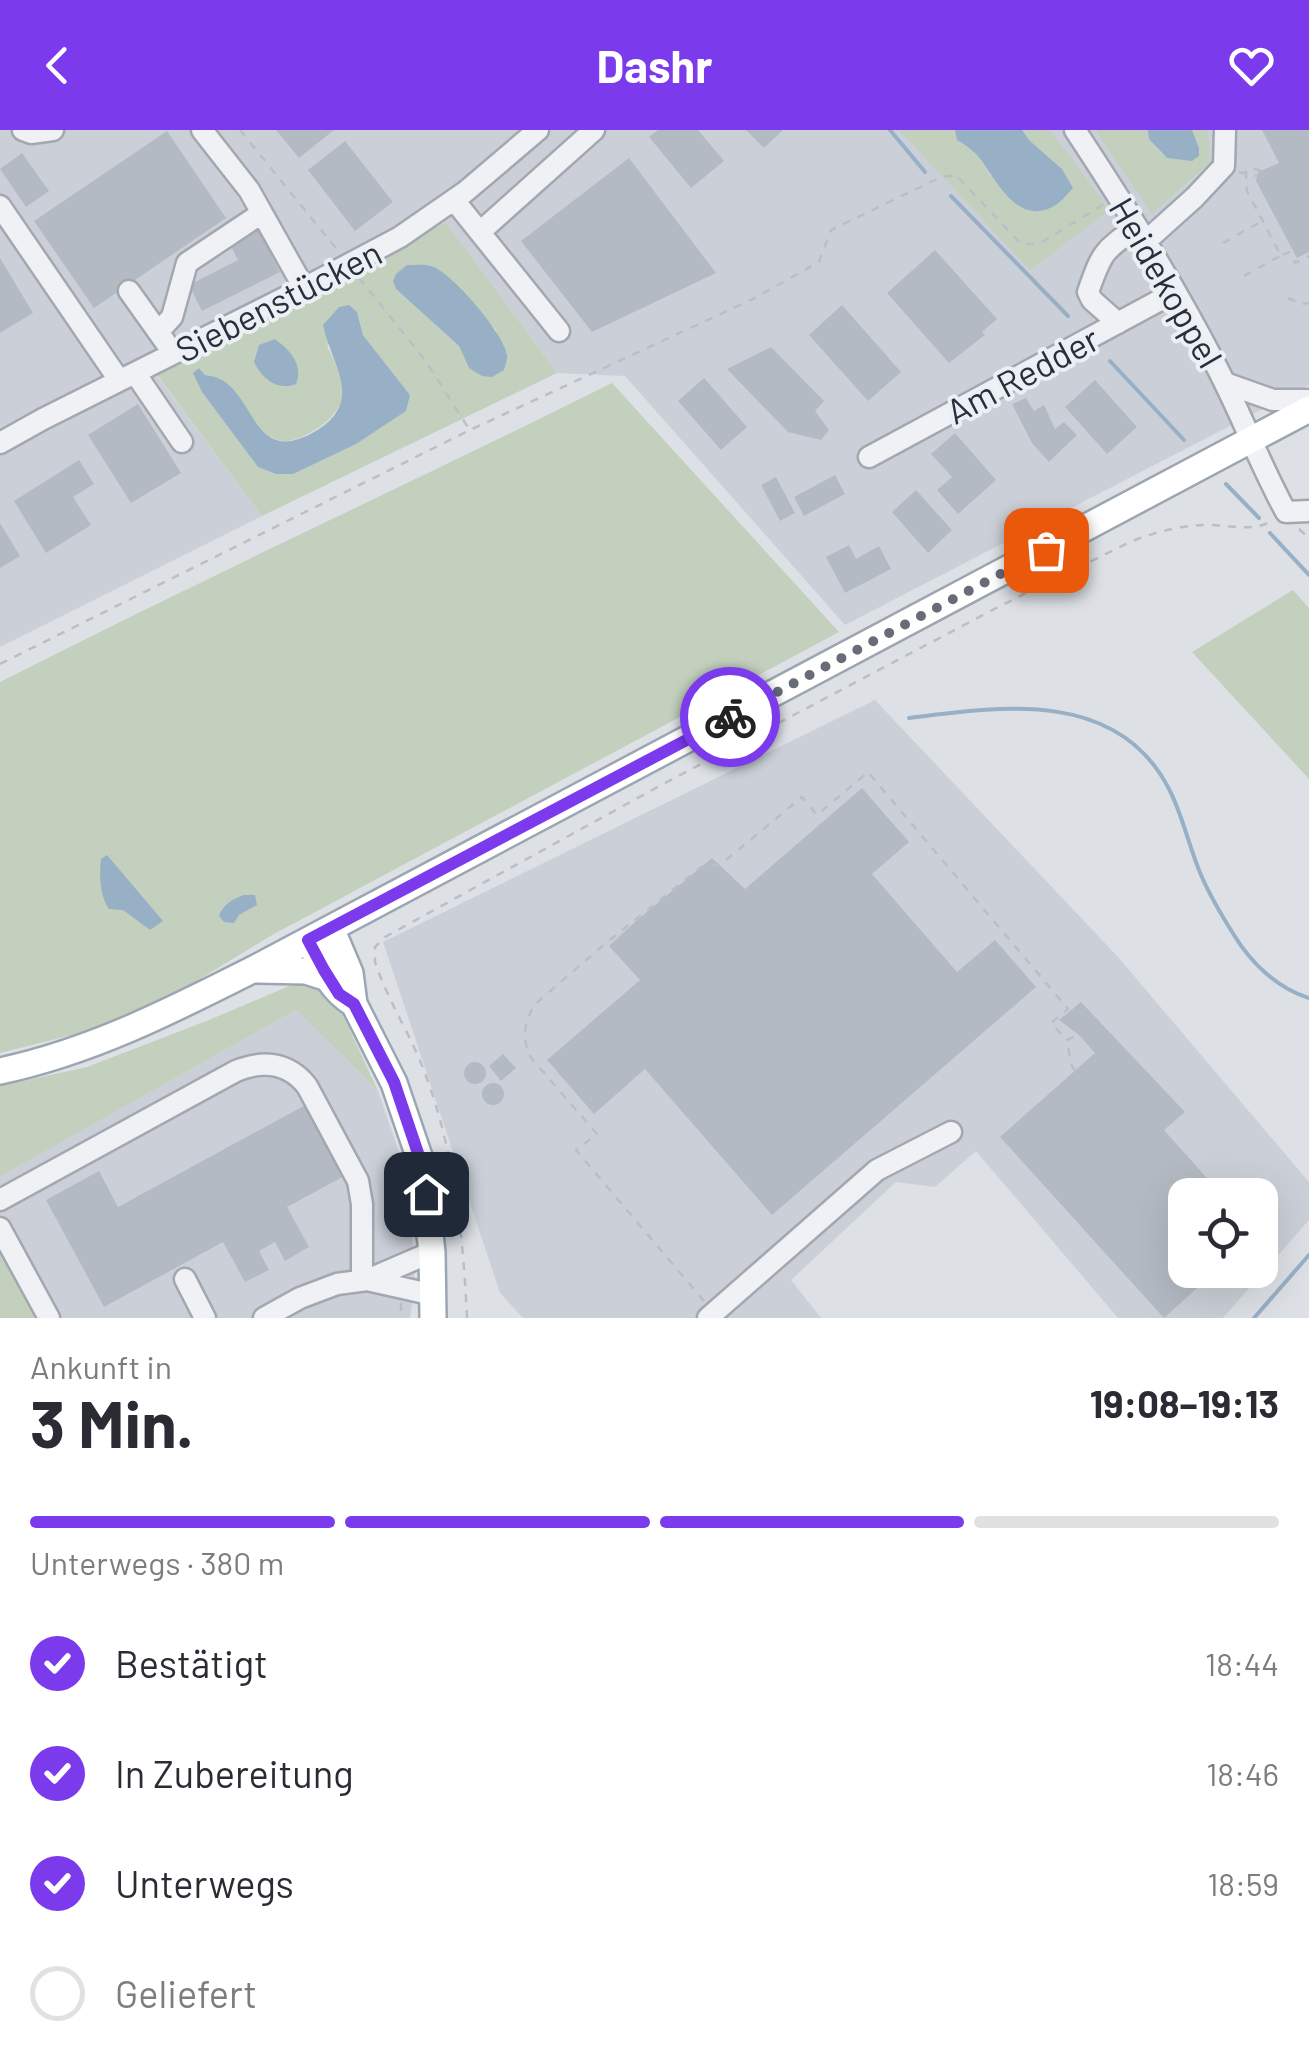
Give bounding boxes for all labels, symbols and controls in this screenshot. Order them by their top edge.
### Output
icon: back [30,38,85,93]
text: Dashr [597,38,712,92]
icon: heart [1224,38,1279,93]
street label: Heidekoppel [1101,190,1233,374]
street label: Siebenstücken [168,230,388,370]
street label: Am Redder [939,316,1106,432]
pin [1004,508,1089,593]
icon: bag [1019,523,1074,578]
courier [680,667,780,767]
icon: bike [703,690,758,745]
pin [384,1152,469,1237]
icon: home [399,1167,454,1222]
map controls [1168,1178,1278,1288]
button: locate [1168,1178,1278,1288]
text: Ankunft in [30,1347,172,1385]
text: 19:08–19:13 [1090,1380,1279,1426]
text: 3 Min. [30,1383,194,1461]
text: Unterwegs · 380 m [30,1543,284,1581]
icon: check [30,1636,85,1691]
text: Bestätigt [115,1640,268,1686]
text: 18:44 [1205,1644,1279,1682]
icon: check [30,1746,85,1801]
text: In Zubereitung [115,1750,354,1796]
text: 18:46 [1206,1754,1279,1792]
icon: check [30,1856,85,1911]
text: Unterwegs [115,1860,294,1906]
text: 18:59 [1207,1864,1279,1902]
text: Geliefert [115,1970,257,2016]

